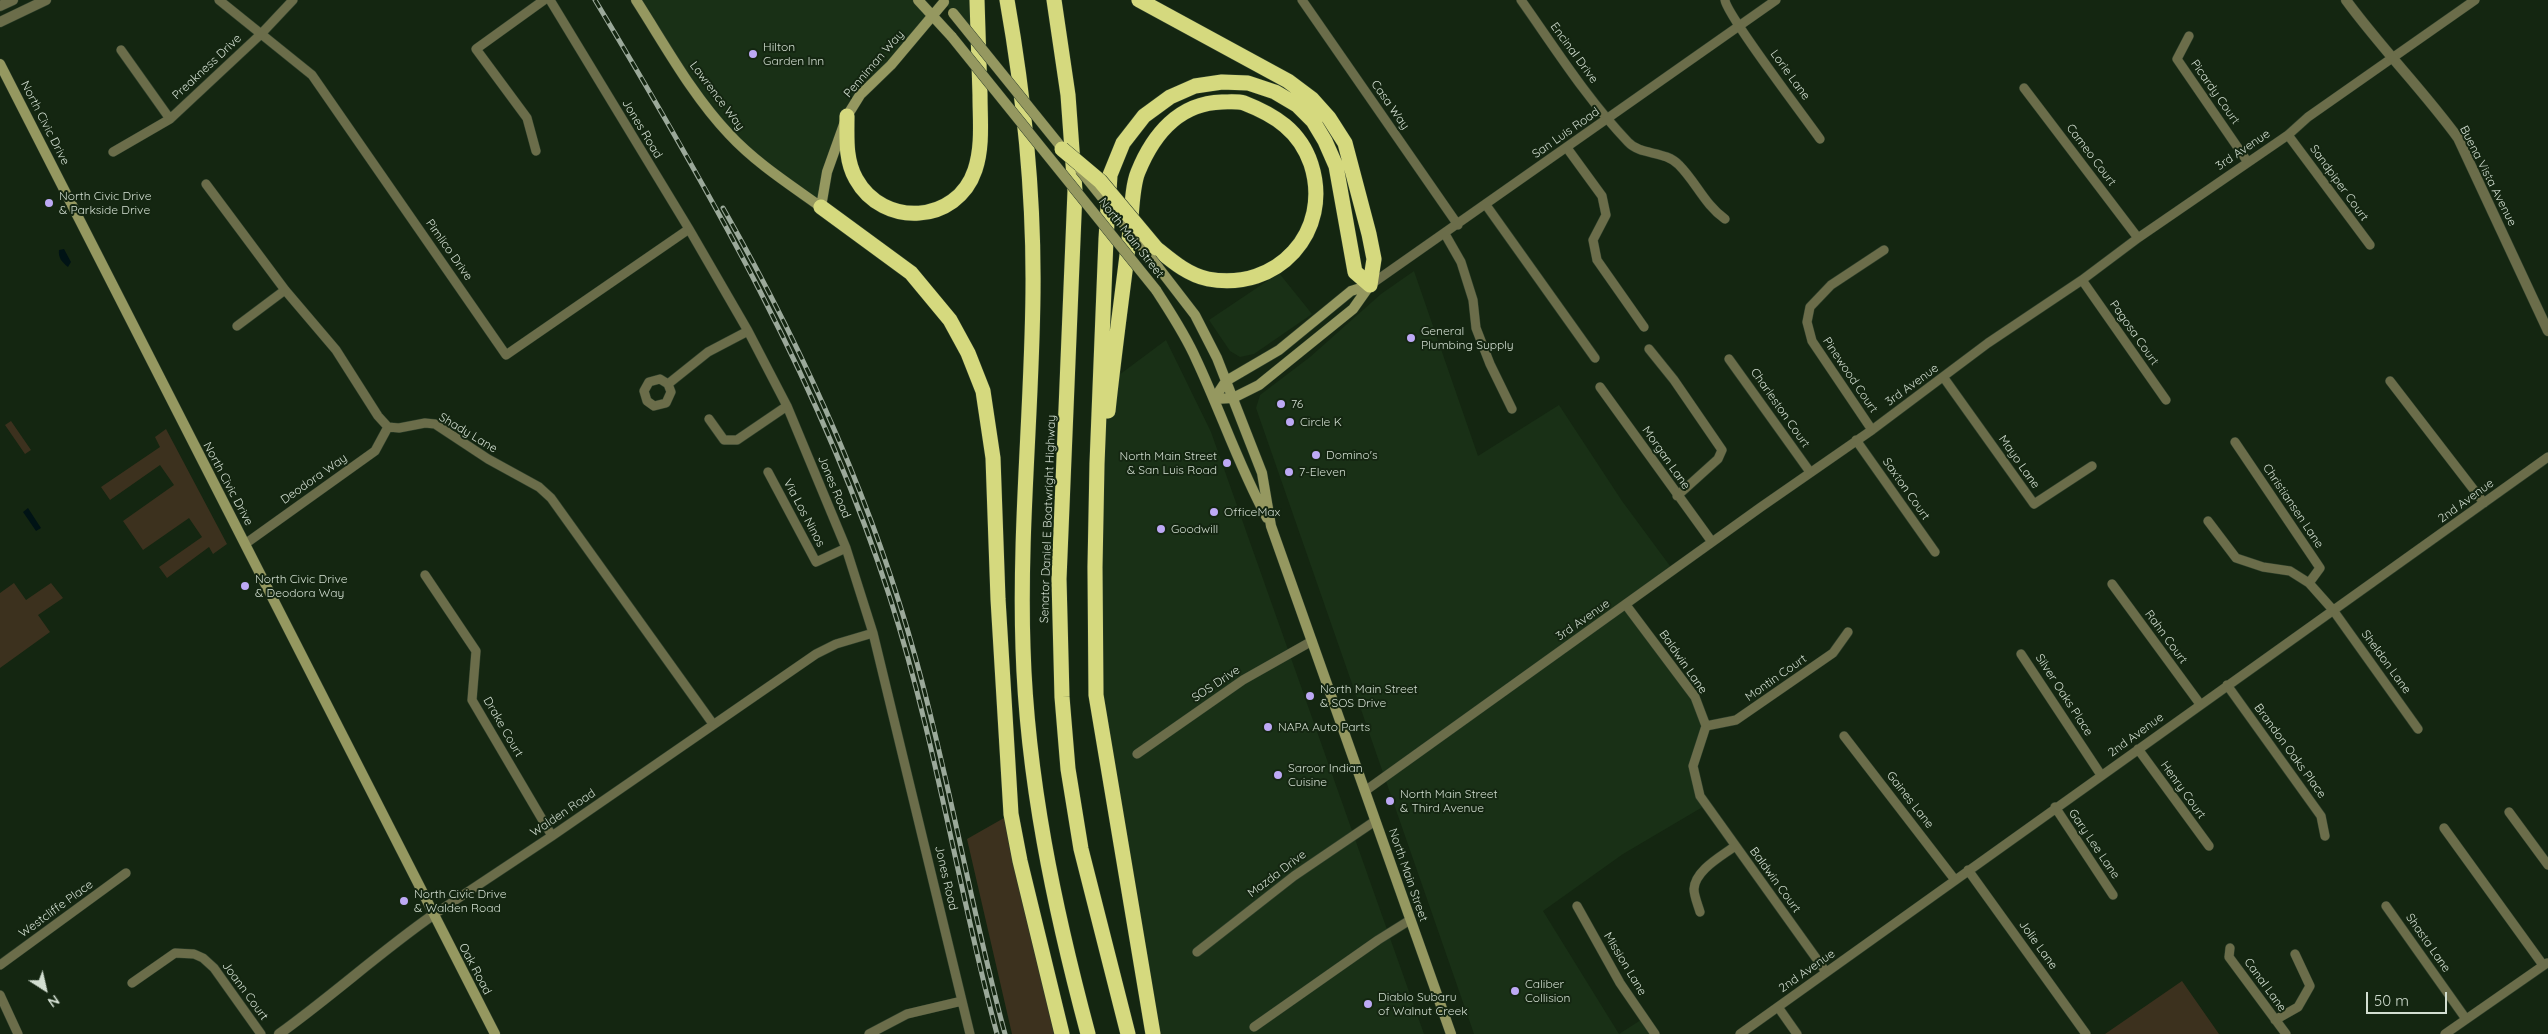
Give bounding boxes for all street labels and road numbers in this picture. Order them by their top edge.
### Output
street label: Encinal Drive [1547,20,1601,86]
street label: Penniman Way [841,27,907,101]
street label: Preakness Drive [169,31,245,103]
street label: Lorie Lane [1767,47,1813,103]
street label: Picardy Court [2187,57,2243,127]
street label: Lawrence Way [686,59,748,133]
street label: Casa Way [1368,78,1412,132]
street label: North Civic Drive [18,79,72,167]
street label: Jones Road [619,97,665,161]
street label: San Luis Road [1530,105,1602,161]
street label: Cameo Court [2063,121,2119,189]
street label: Buena Vista Avenue [2456,123,2520,229]
street label: 3rd Avenue [2213,127,2273,173]
street label: Sandpiper Court [2307,142,2371,224]
street label: North Main Street [1095,195,1167,281]
street label: Pimlico Drive [423,217,475,283]
street label: Pagosa Court [2106,298,2162,368]
street label: Pinewood Court [1819,334,1881,416]
street label: 3rd Avenue [1883,361,1941,409]
street label: Charleston Court [1747,366,1813,450]
street label: Shady Lane [436,410,500,456]
street label: Senator Daniel E Boatwright Highway [1037,415,1059,623]
street label: Morgan Lane [1639,424,1693,492]
street label: Mayo Lane [1995,433,2043,491]
street label: North Civic Drive [200,440,256,528]
street label: Deodora Way [278,451,350,507]
street label: Jones Road [814,454,854,520]
street label: Saxton Court [1879,455,1933,523]
street label: Christiansen Lane [2260,461,2326,551]
street label: 2nd Avenue [2435,476,2497,526]
street label: Via Los Ninos [780,477,828,549]
street label: 3rd Avenue [1553,596,1613,644]
street label: Rahn Court [2142,607,2190,667]
street label: Baldwin Lane [1656,627,1710,697]
street label: Sheldon Lane [2358,627,2414,697]
street label: Silver Oaks Place [2032,651,2096,739]
street label: Montin Court [1743,652,1809,704]
street label: SOS Drive [1189,663,1243,705]
street label: Drake Court [480,694,526,760]
street label: Brandon Oaks Place [2251,701,2329,801]
street label: 2nd Avenue [2105,710,2167,760]
street label: Henry Court [2157,758,2209,822]
street label: Gaines Lane [1883,769,1937,831]
street label: Walden Road [528,786,598,840]
street label: Gary Lee Lane [2065,806,2123,882]
street label: North Main Street [1385,827,1431,923]
street label: Jones Road [932,844,960,912]
street label: Baldwin Court [1746,844,1804,916]
street label: Mazda Drive [1245,847,1309,901]
street label: Westcliffe Place [16,877,96,941]
street label: Shasta Lane [2402,911,2454,975]
street label: Jolie Lane [2015,918,2061,972]
street label: Mission Lane [1601,930,1649,998]
street label: Oak Road [456,941,494,997]
street label: 2nd Avenue [1776,946,1838,996]
street label: Canal Lane [2241,955,2289,1015]
street label: Joann Court [219,959,271,1023]

